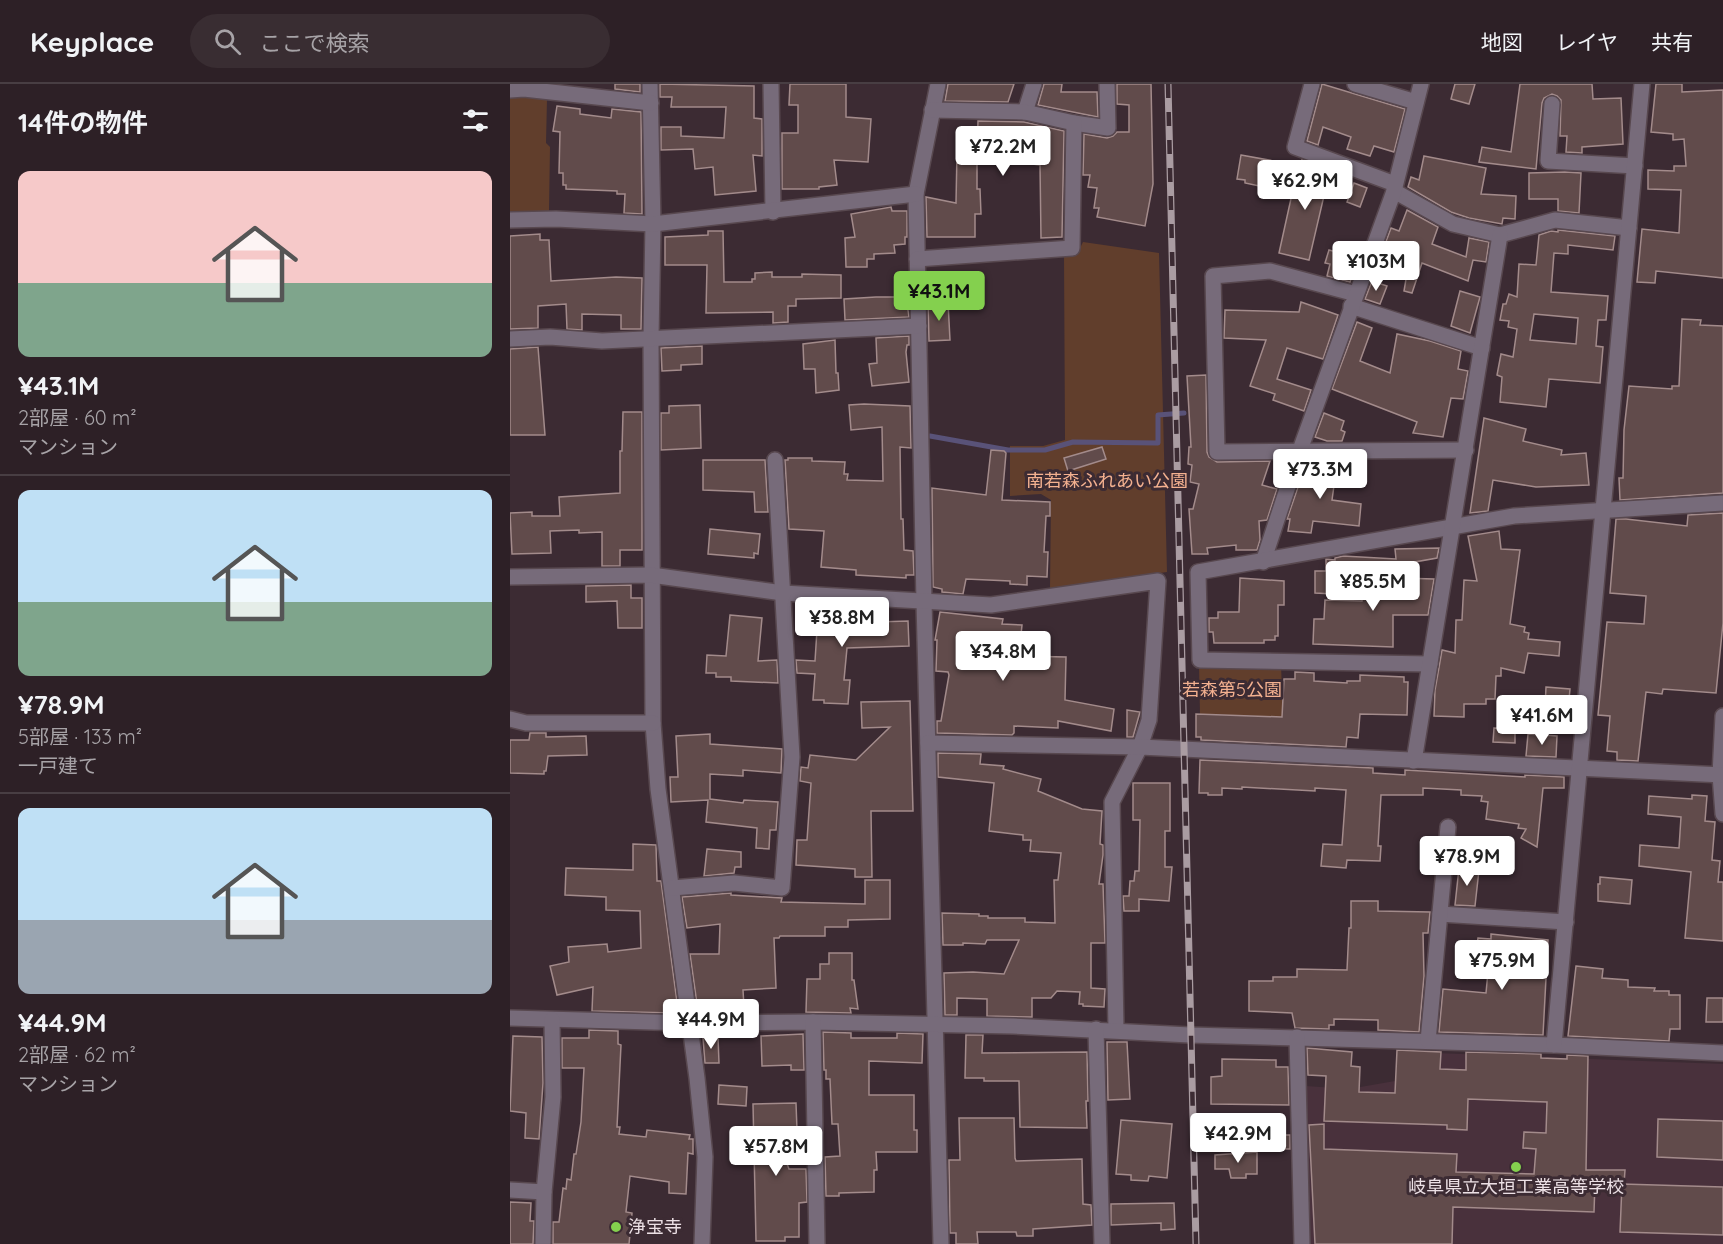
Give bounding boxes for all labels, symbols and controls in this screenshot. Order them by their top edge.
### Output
search box [190,14,610,68]
text: Keyplace [30,24,154,59]
icon: search [211,25,244,58]
text: ここで検索 [259,29,369,57]
text: 地図 [1481,29,1523,55]
text: レイヤ [1556,29,1618,55]
text: 共有 [1651,29,1693,55]
icon: filters [459,104,492,137]
text: 14件の物件 [18,106,147,139]
pin: ¥72.2M [954,126,1052,177]
text: ¥72.2M [969,133,1037,158]
pin: ¥62.9M [1256,160,1354,211]
text: ¥62.9M [1271,167,1339,192]
icon: home [201,210,309,318]
pin: ¥103M [1334,241,1418,292]
text: ¥103M [1346,248,1406,273]
pin: ¥43.1M [890,271,988,322]
text: ¥43.1M [908,278,970,303]
text: ¥43.1M [18,369,99,402]
text: 2部屋 · 60 m² [18,405,137,430]
text: マンション [18,434,118,459]
pin: ¥73.3M [1271,449,1369,500]
text: ¥73.3M [1287,456,1353,481]
park label: 南若森ふれあい公園 [1026,469,1188,492]
icon: home [201,529,309,637]
pin: ¥85.5M [1324,561,1422,612]
text: ¥85.5M [1340,568,1406,593]
pin: ¥38.8M [793,597,891,648]
text: ¥38.8M [809,604,875,629]
pin: ¥34.8M [954,631,1052,682]
text: ¥34.8M [970,638,1036,663]
park label: 若森第5公園 [1182,678,1282,701]
text: ¥78.9M [18,688,105,721]
pin: ¥41.6M [1493,695,1591,746]
text: ¥41.6M [1510,702,1574,727]
text: 5部屋 · 133 m² [18,724,142,749]
text: 一戸建て [18,753,98,778]
pin: ¥78.9M [1418,836,1516,887]
text: ¥78.9M [1434,843,1500,868]
icon: home [201,847,309,955]
pin: ¥75.9M [1453,940,1551,991]
text: ¥75.9M [1469,947,1535,972]
pin: ¥44.9M [662,999,760,1050]
text: ¥44.9M [18,1006,107,1039]
text: ¥44.9M [677,1006,745,1031]
text: 2部屋 · 62 m² [18,1042,136,1067]
text: マンション [18,1071,118,1096]
pin: ¥42.9M [1189,1113,1287,1164]
text: ¥42.9M [1204,1120,1272,1145]
pin: ¥57.8M [727,1126,825,1177]
text: ¥57.8M [743,1133,809,1158]
marker: 岐阜県立大垣工業高等学校 [1509,1160,1523,1174]
place label: 岐阜県立大垣工業高等学校 [1408,1175,1624,1198]
place label: 浄宝寺 [628,1215,682,1238]
marker: 浄宝寺 [609,1220,623,1234]

